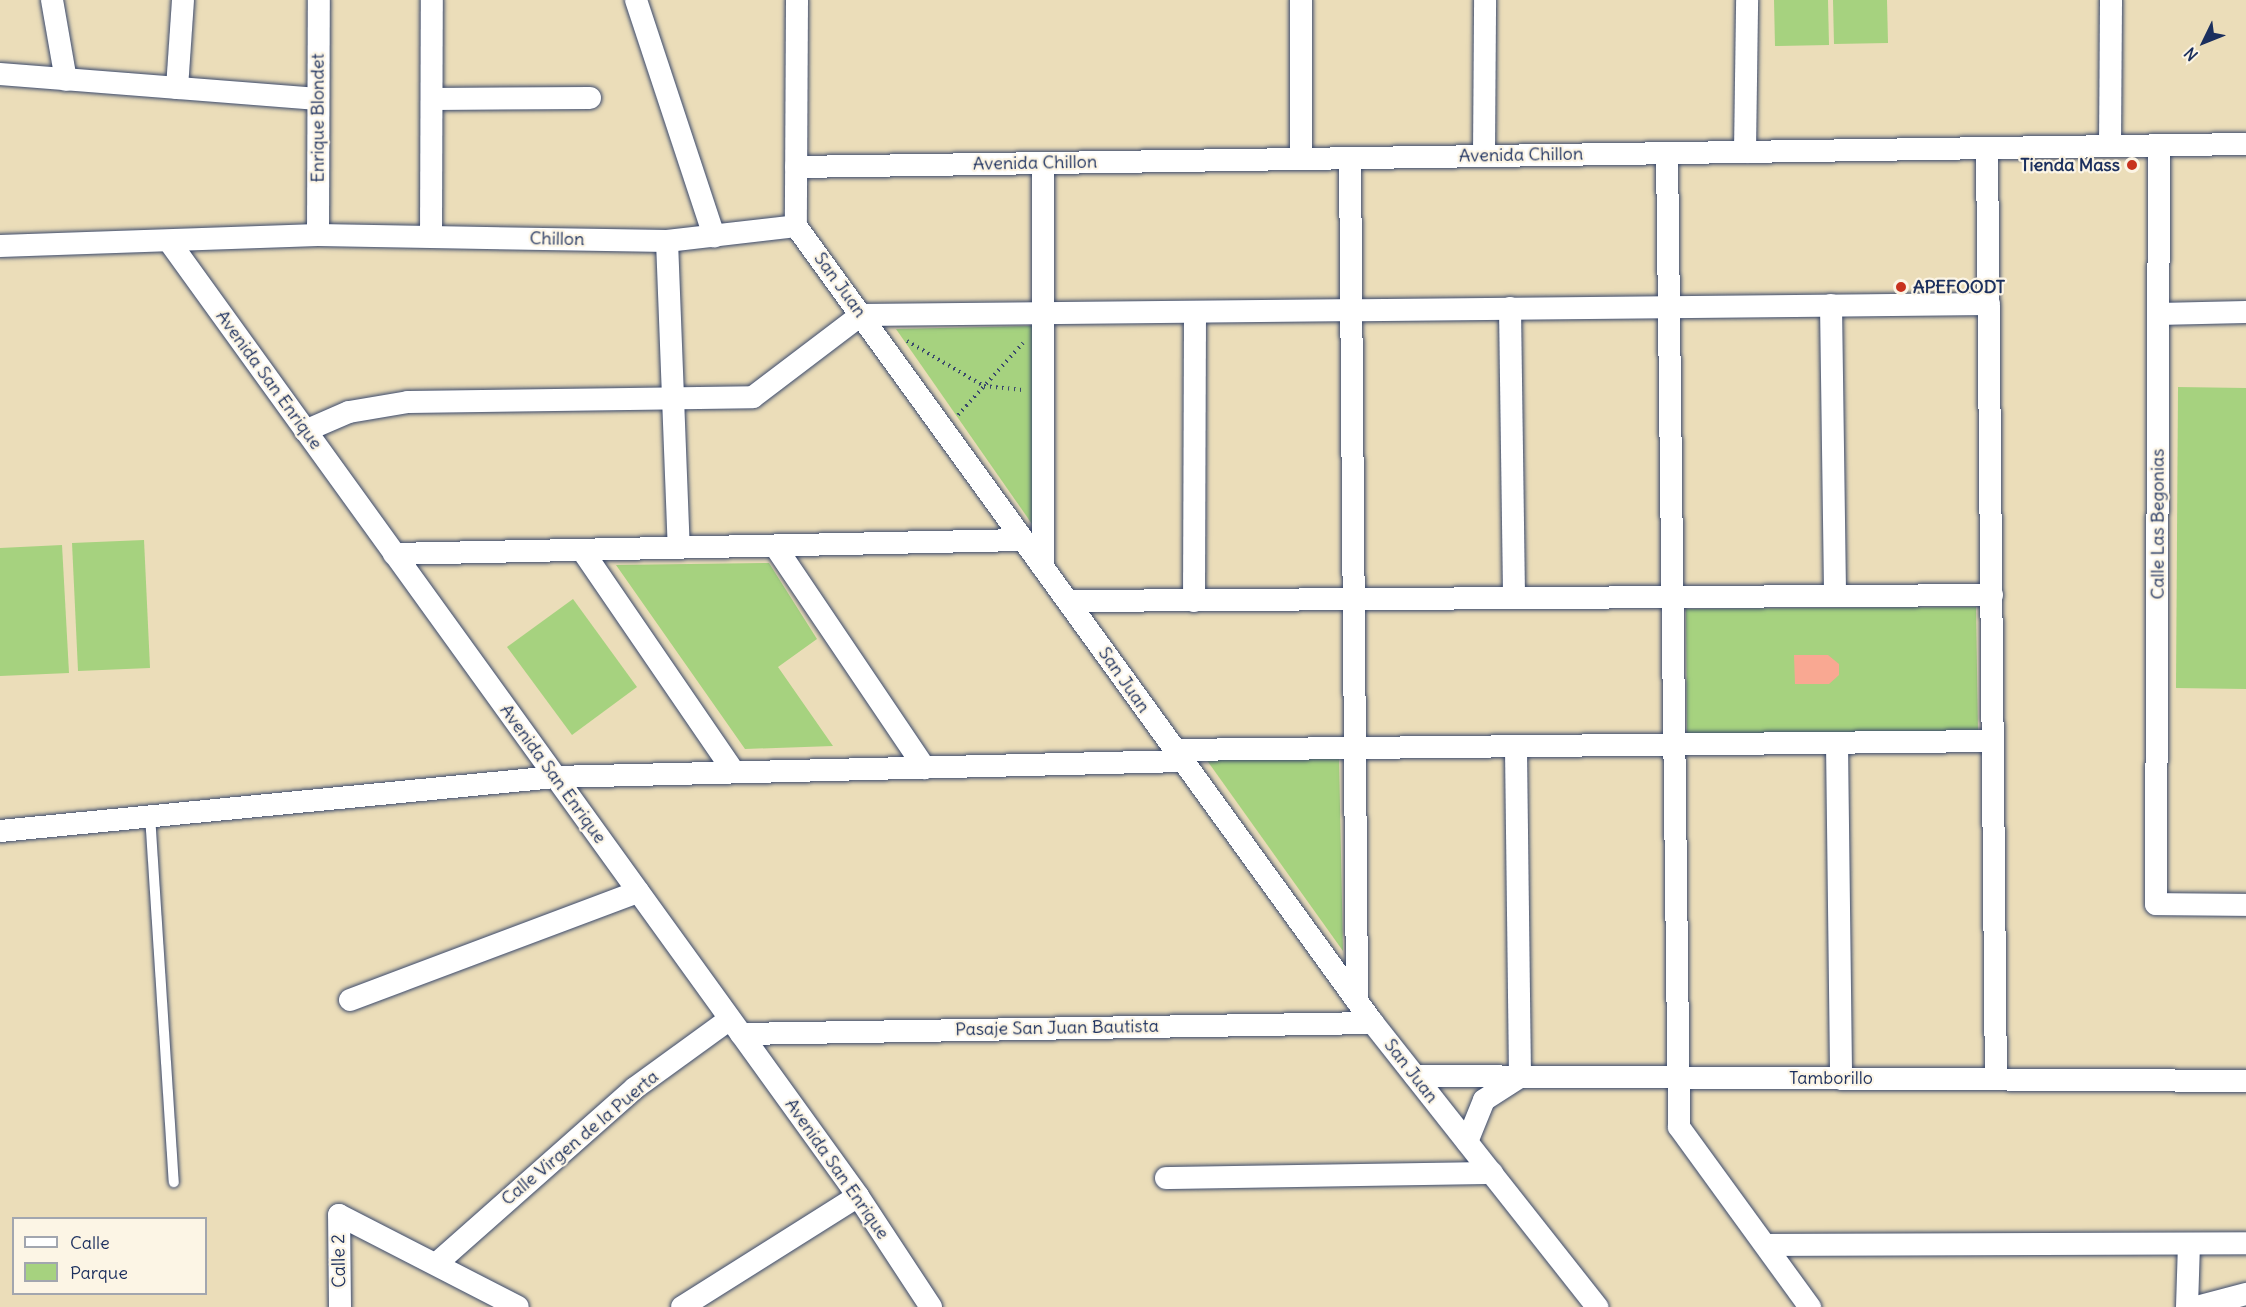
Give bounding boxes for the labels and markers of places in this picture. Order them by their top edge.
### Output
place label: Tienda Mass [2020,154,2120,176]
marker: Tienda Mass [2125,158,2139,172]
place label: APEFOODT [1913,276,2005,298]
marker: APEFOODT [1894,280,1908,294]

